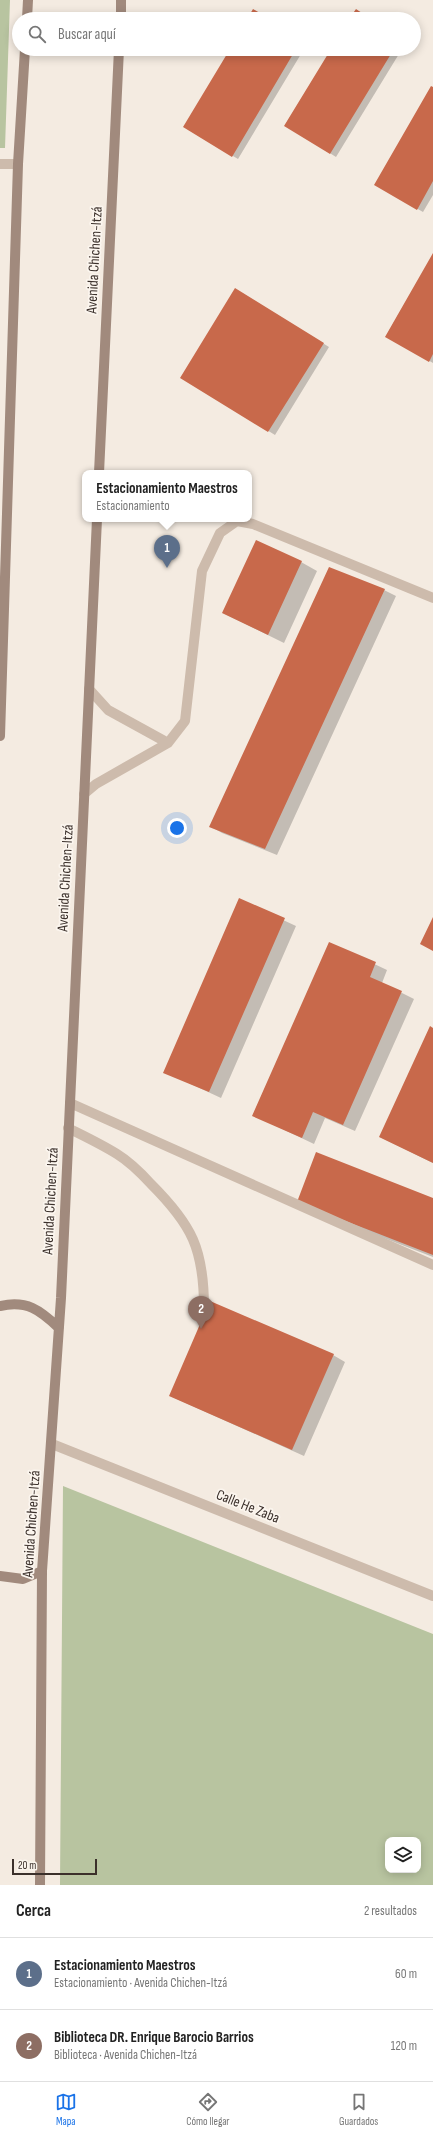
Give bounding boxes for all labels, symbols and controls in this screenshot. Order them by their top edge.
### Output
search box [12,12,421,56]
icon: search [26,23,48,45]
text: Buscar aquí [58,25,116,44]
street label: Avenida Chichen-Itzá [82,206,107,315]
popup [82,470,252,522]
text: Estacionamiento Maestros [96,479,238,498]
text: Estacionamiento [96,498,170,514]
pin: 1 [154,535,180,568]
your location [167,818,187,838]
street label: Avenida Chichen-Itzá [53,824,78,933]
street label: Avenida Chichen-Itzá [38,1147,63,1256]
pin: 2 [188,1296,214,1329]
street label: Avenida Chichen-Itzá [18,1470,45,1579]
street label: Calle He Zaba [213,1485,282,1528]
map controls [385,1837,421,1873]
button: layers [385,1837,421,1873]
scale bar [12,1857,97,1876]
text: 20 m [18,1859,36,1872]
text: Cerca [16,1901,51,1921]
text: 2 resultados [364,1903,417,1919]
text: Estacionamiento Maestros [54,1956,195,1975]
text: 1 [26,1966,32,1982]
text: 60 m [395,1966,417,1982]
text: Estacionamiento · Avenida Chichen-Itzá [54,1975,227,1991]
text: Biblioteca DR. Enrique Barocio Barrios [54,2028,254,2047]
text: 2 [26,2038,32,2054]
text: 120 m [391,2038,417,2054]
text: Biblioteca · Avenida Chichen-Itzá [54,2047,197,2063]
tab: Mapa [55,2091,77,2128]
tab: Cómo llegar [186,2091,230,2128]
tab: Guardados [339,2091,378,2128]

